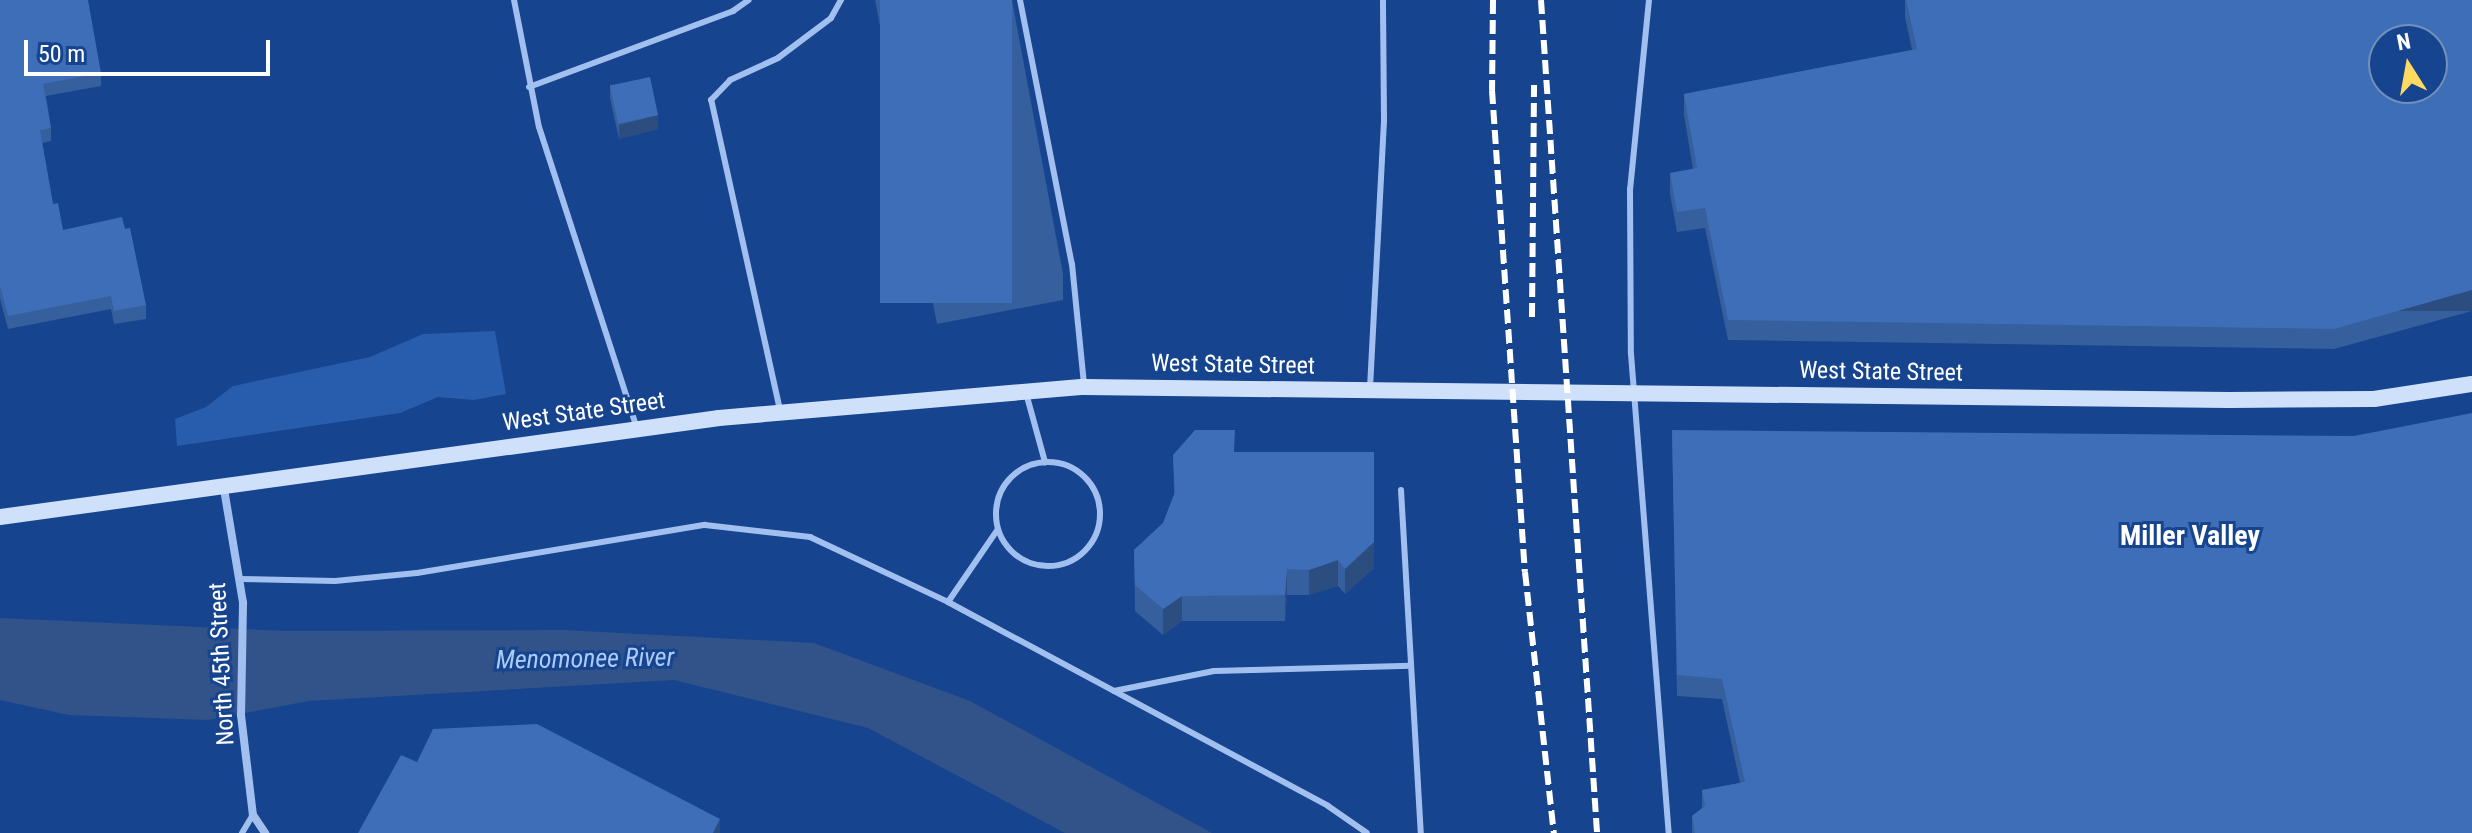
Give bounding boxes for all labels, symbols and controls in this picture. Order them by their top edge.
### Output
scale bar [28,24,274,74]
north arrow [2368,24,2448,104]
text: N [2395,28,2413,55]
text: 50 m [38,40,85,68]
street label: West State Street [1151,349,1315,381]
street label: West State Street [1799,356,1963,388]
street label: West State Street [501,386,667,438]
district label: Miller Valley [2120,519,2260,553]
street label: North 45th Street [203,582,241,746]
water label: Menomonee River [496,642,674,676]

